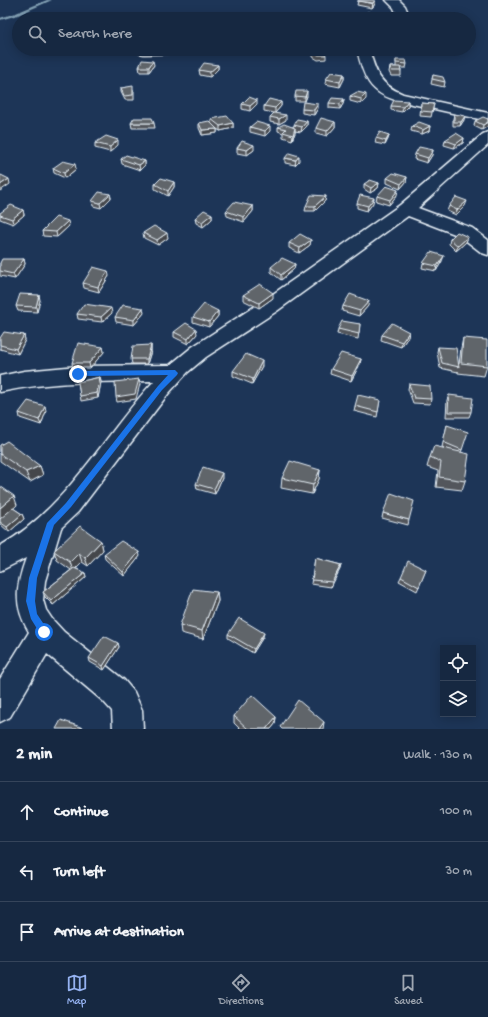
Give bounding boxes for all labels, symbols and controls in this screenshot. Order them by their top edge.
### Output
search box [12,12,476,56]
icon: search [26,23,48,45]
text: Search here [58,25,132,43]
route end [69,365,87,383]
route start [35,623,53,641]
map controls [440,645,476,717]
button: locate [440,645,476,681]
button: layers [440,681,476,717]
text: 2 min [16,745,52,765]
text: Walk · 130 m [403,748,472,763]
icon: ahead [16,801,38,823]
text: Continue [54,803,108,821]
text: 100 m [440,804,472,819]
icon: left [16,861,38,883]
text: Turn left [54,863,105,881]
text: 30 m [446,864,472,879]
icon: arrive [16,921,38,943]
text: Arrive at destination [54,923,184,941]
tab: Map [66,972,88,1008]
tab: Directions [219,972,263,1008]
tab: Saved [394,972,422,1008]

